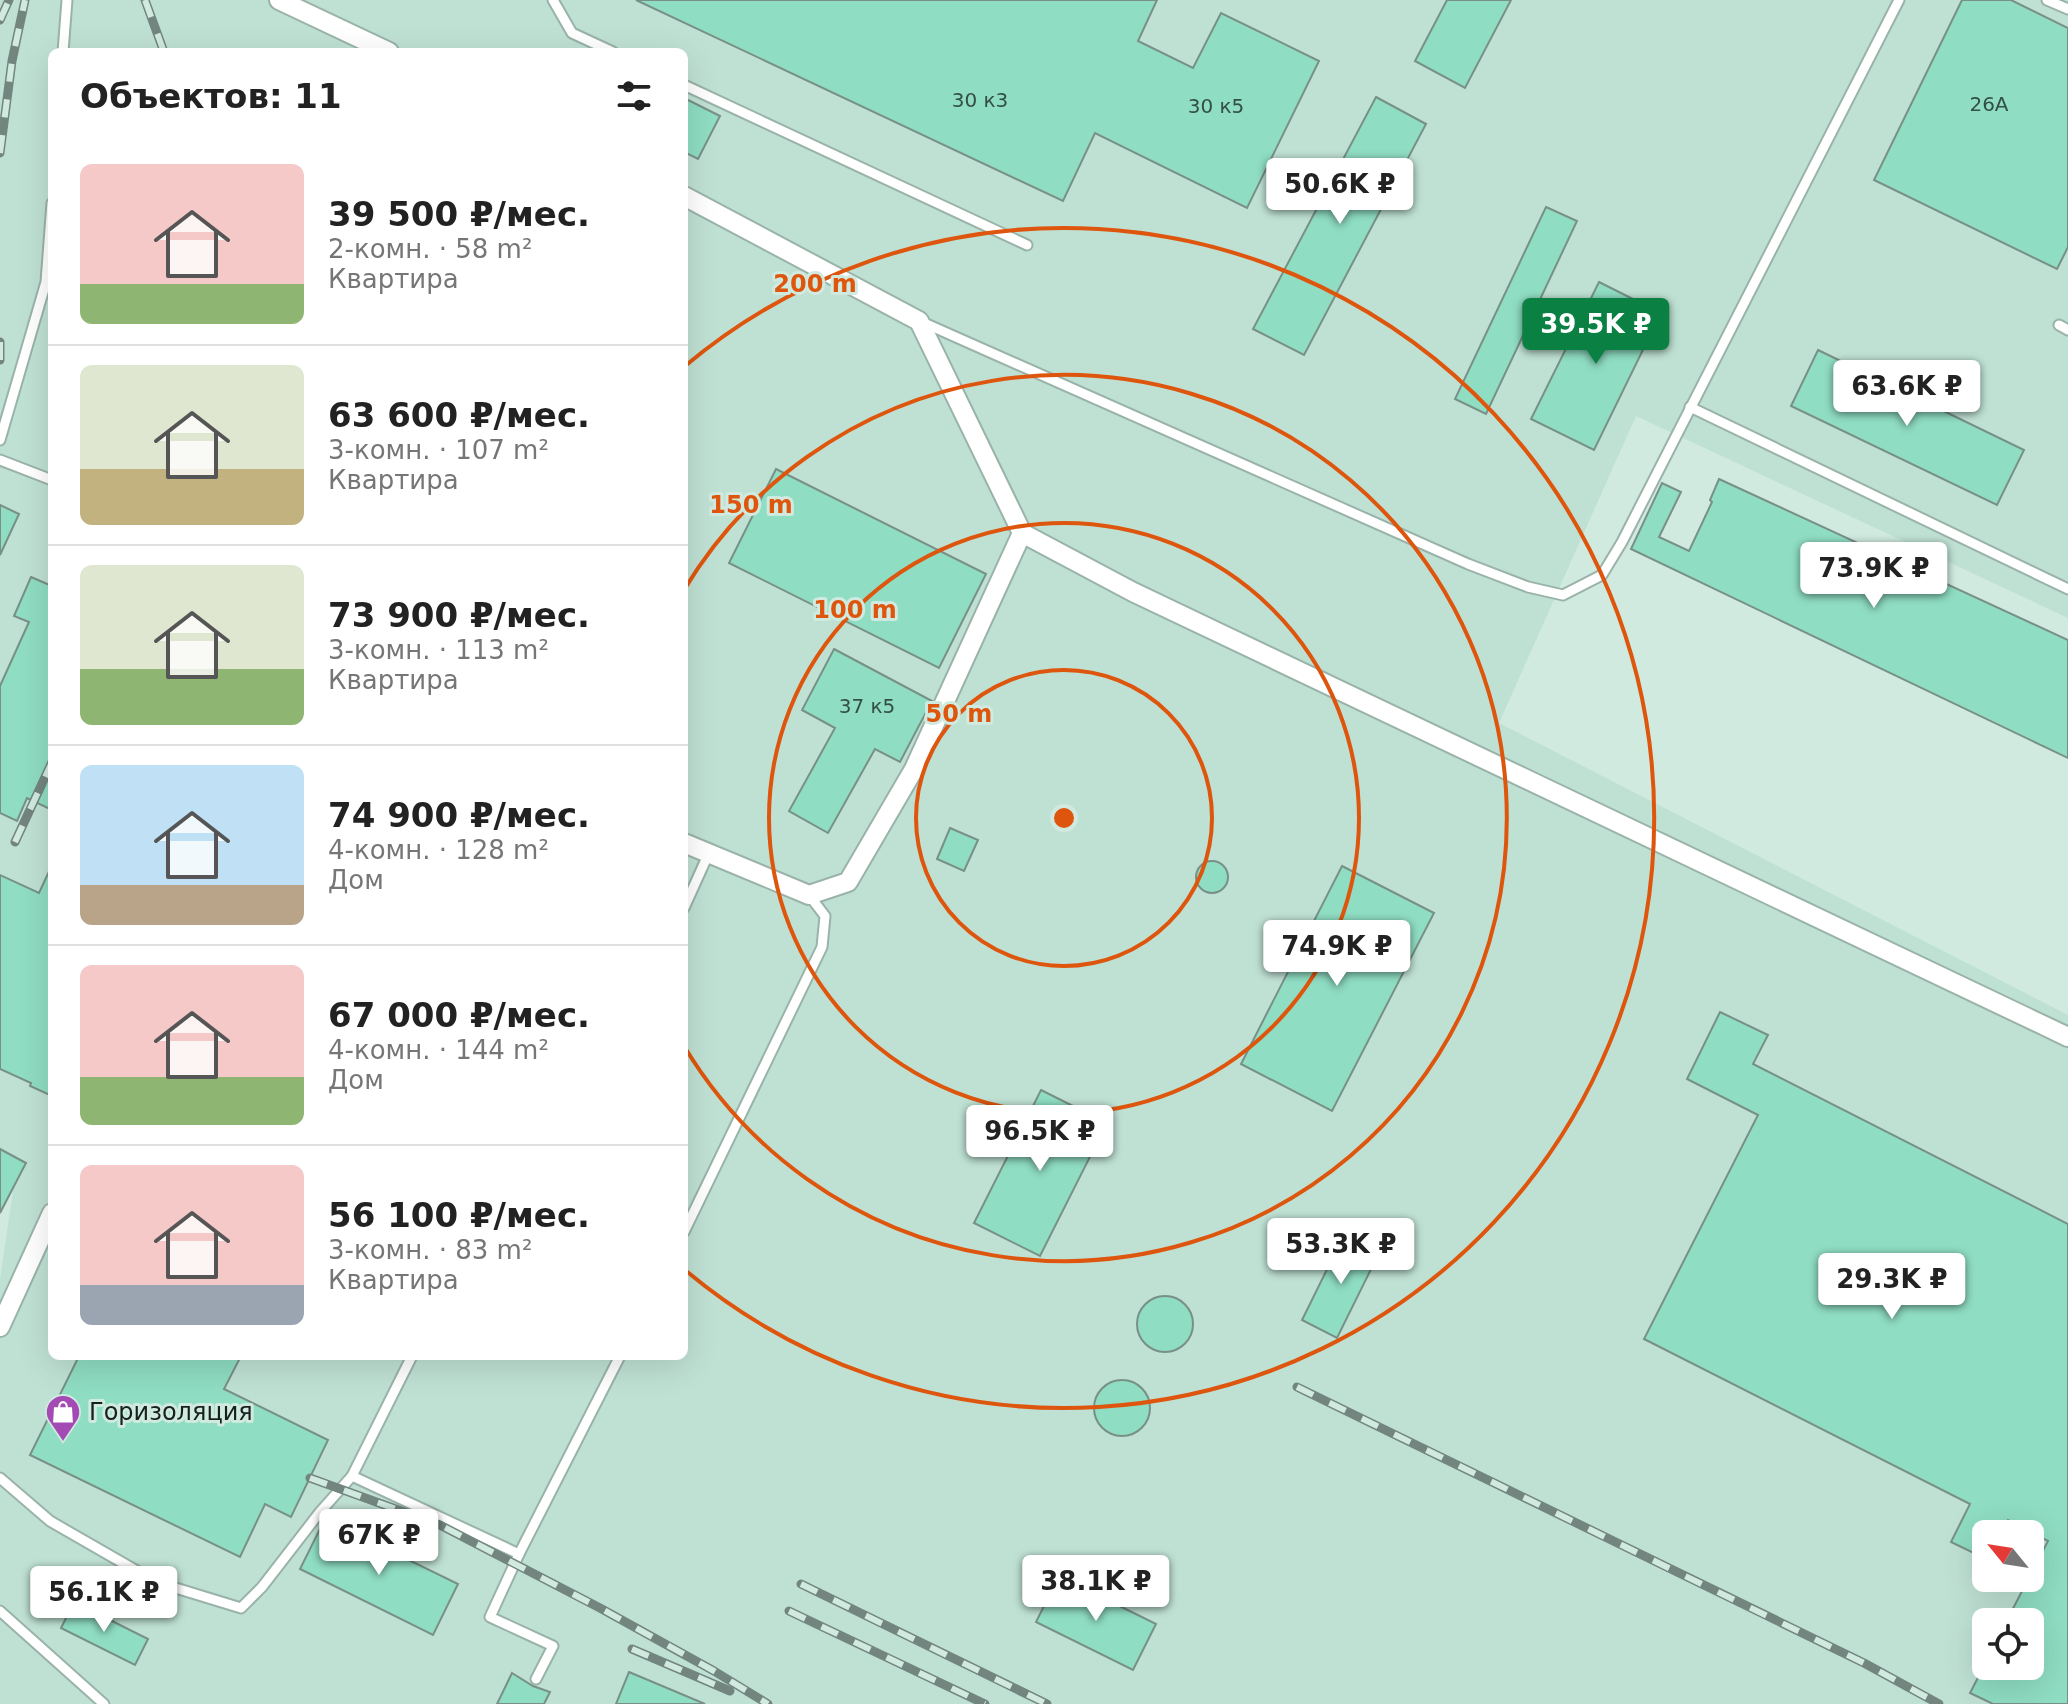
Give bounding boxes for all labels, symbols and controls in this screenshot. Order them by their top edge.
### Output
icon: filters [612,74,656,118]
text: Объектов: 11 [80,76,342,116]
house number: 30 к3 [952,88,1008,112]
house number: 26А [1969,92,2009,116]
house number: 30 к5 [1188,94,1244,118]
pin: 50.6K ₽ [1266,158,1414,226]
text: 50.6K ₽ [1284,169,1396,199]
text: 39 500 ₽/мес. [328,194,590,234]
icon: home [144,196,240,292]
text: 2-комн. · 58 m² [328,234,532,264]
text: Квартира [328,264,459,294]
text: 200 m [773,270,857,298]
pin: 39.5K ₽ [1522,298,1670,366]
text: 39.5K ₽ [1540,309,1652,339]
pin: 63.6K ₽ [1833,360,1981,428]
text: 63.6K ₽ [1851,371,1963,401]
text: 63 600 ₽/мес. [328,395,590,435]
icon: home [144,397,240,493]
text: 3-комн. · 107 m² [328,435,549,465]
text: Квартира [328,465,459,495]
text: 150 m [709,491,793,519]
pin: 73.9K ₽ [1800,542,1948,610]
text: 73.9K ₽ [1818,553,1930,583]
text: 73 900 ₽/мес. [328,595,590,635]
text: 100 m [813,596,897,624]
icon: home [144,597,240,693]
text: 3-комн. · 113 m² [328,635,549,665]
text: Квартира [328,665,459,695]
house number: 37 к5 [839,694,895,718]
text: 50 m [926,700,992,728]
text: 74 900 ₽/мес. [328,795,590,835]
icon: home [144,797,240,893]
centre of rings [1050,804,1078,832]
text: 4-комн. · 128 m² [328,835,549,865]
text: Дом [328,865,384,895]
pin: 74.9K ₽ [1263,920,1411,988]
text: 74.9K ₽ [1281,931,1393,961]
text: 67 000 ₽/мес. [328,995,590,1035]
icon: home [144,997,240,1093]
text: 4-комн. · 144 m² [328,1035,549,1065]
text: Дом [328,1065,384,1095]
pin: 96.5K ₽ [966,1105,1114,1173]
text: 96.5K ₽ [984,1116,1096,1146]
text: 56 100 ₽/мес. [328,1195,590,1235]
icon: home [144,1197,240,1293]
pin: 53.3K ₽ [1267,1218,1415,1286]
text: 53.3K ₽ [1285,1229,1397,1259]
text: 3-комн. · 83 m² [328,1235,532,1265]
pin: 29.3K ₽ [1818,1253,1966,1321]
text: 29.3K ₽ [1836,1264,1948,1294]
text: Квартира [328,1265,459,1295]
shop icon: Горизоляция [44,1393,82,1443]
place label: Горизоляция [89,1398,253,1426]
pin: 67K ₽ [323,1509,435,1577]
text: 67K ₽ [337,1520,421,1550]
north arrow [1972,1520,2044,1592]
map controls [1972,1520,2044,1680]
pin: 38.1K ₽ [1022,1555,1170,1623]
pin: 56.1K ₽ [30,1566,178,1634]
text: 38.1K ₽ [1040,1566,1152,1596]
text: 56.1K ₽ [48,1577,160,1607]
button: locate [1972,1608,2044,1680]

